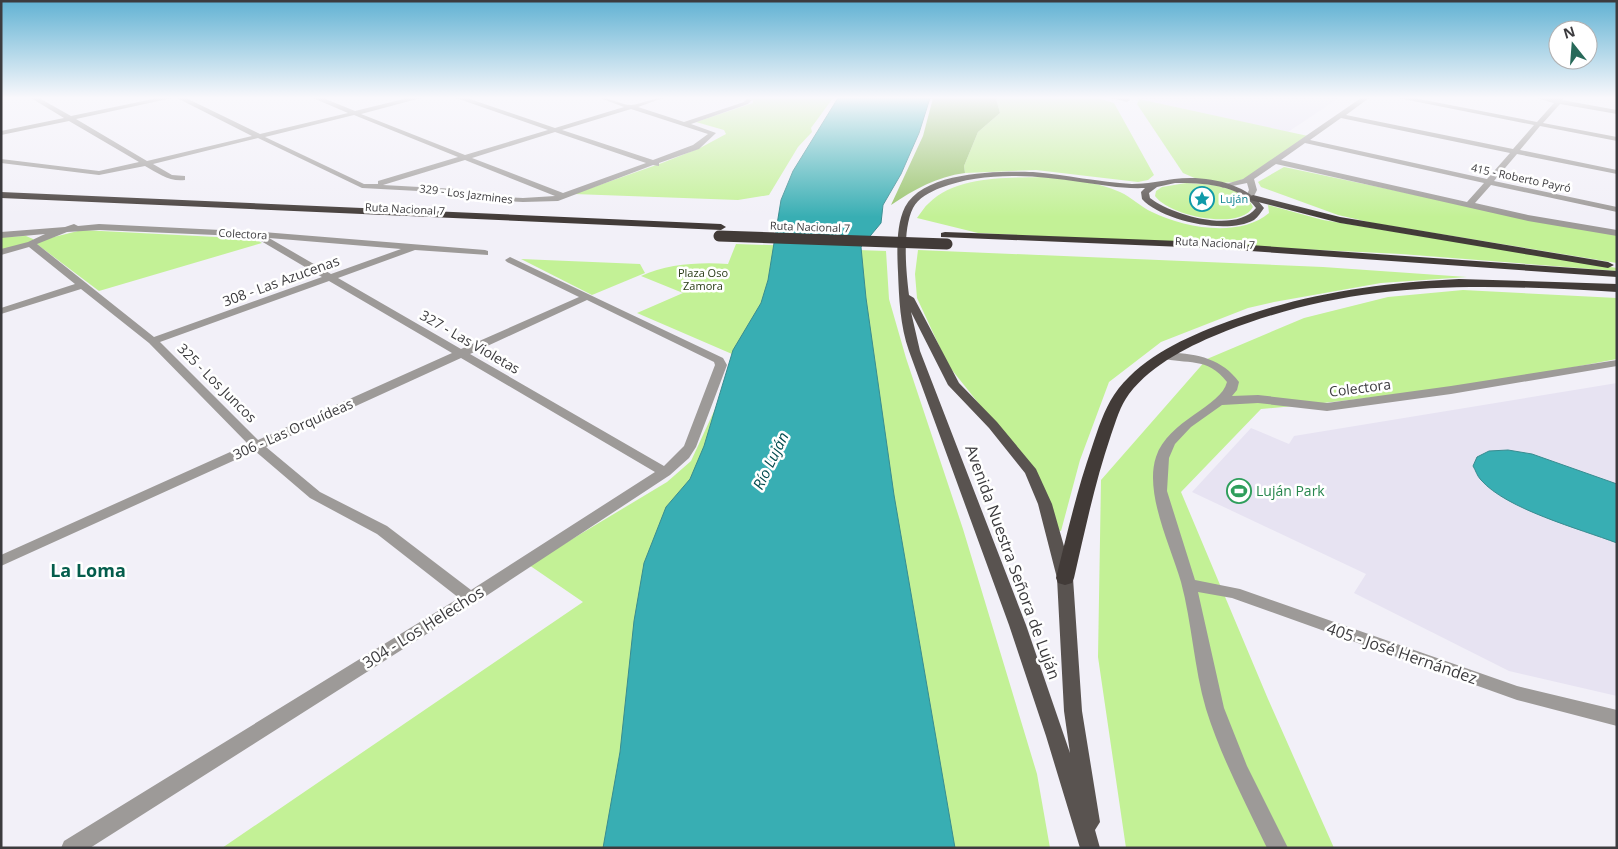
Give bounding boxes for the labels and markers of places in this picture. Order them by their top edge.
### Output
place icon: Luján [1189,186,1215,212]
place label: Luján [1220,191,1248,206]
sports icon: Luján Park [1226,478,1252,504]
place label: Luján Park [1256,481,1325,500]

